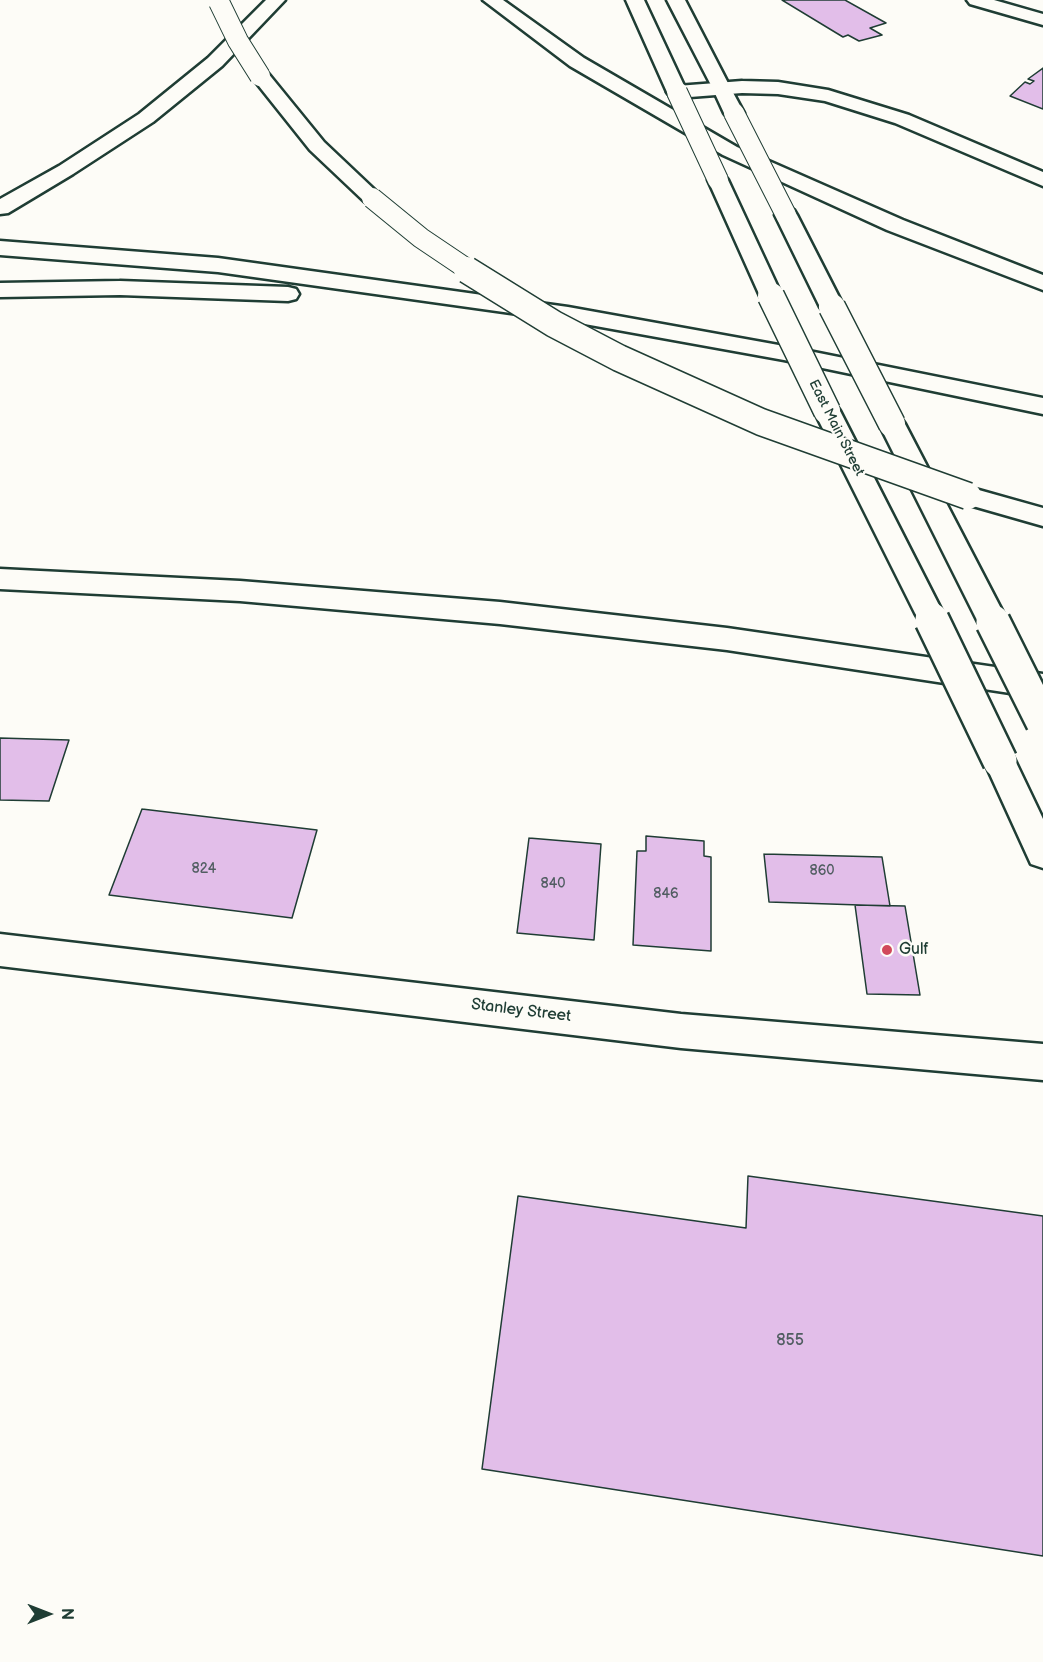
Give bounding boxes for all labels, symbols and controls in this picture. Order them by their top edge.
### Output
street label: East Main Street [805,377,867,479]
house number: 824 [192,861,216,877]
house number: 860 [810,863,834,879]
house number: 840 [541,876,565,892]
house number: 846 [653,886,679,902]
place label: Gulf [899,940,928,960]
marker: Gulf [880,943,894,957]
street label: Stanley Street [470,995,572,1027]
house number: 855 [776,1331,804,1351]
north arrow [18,1584,78,1644]
text: N [57,1608,76,1620]

